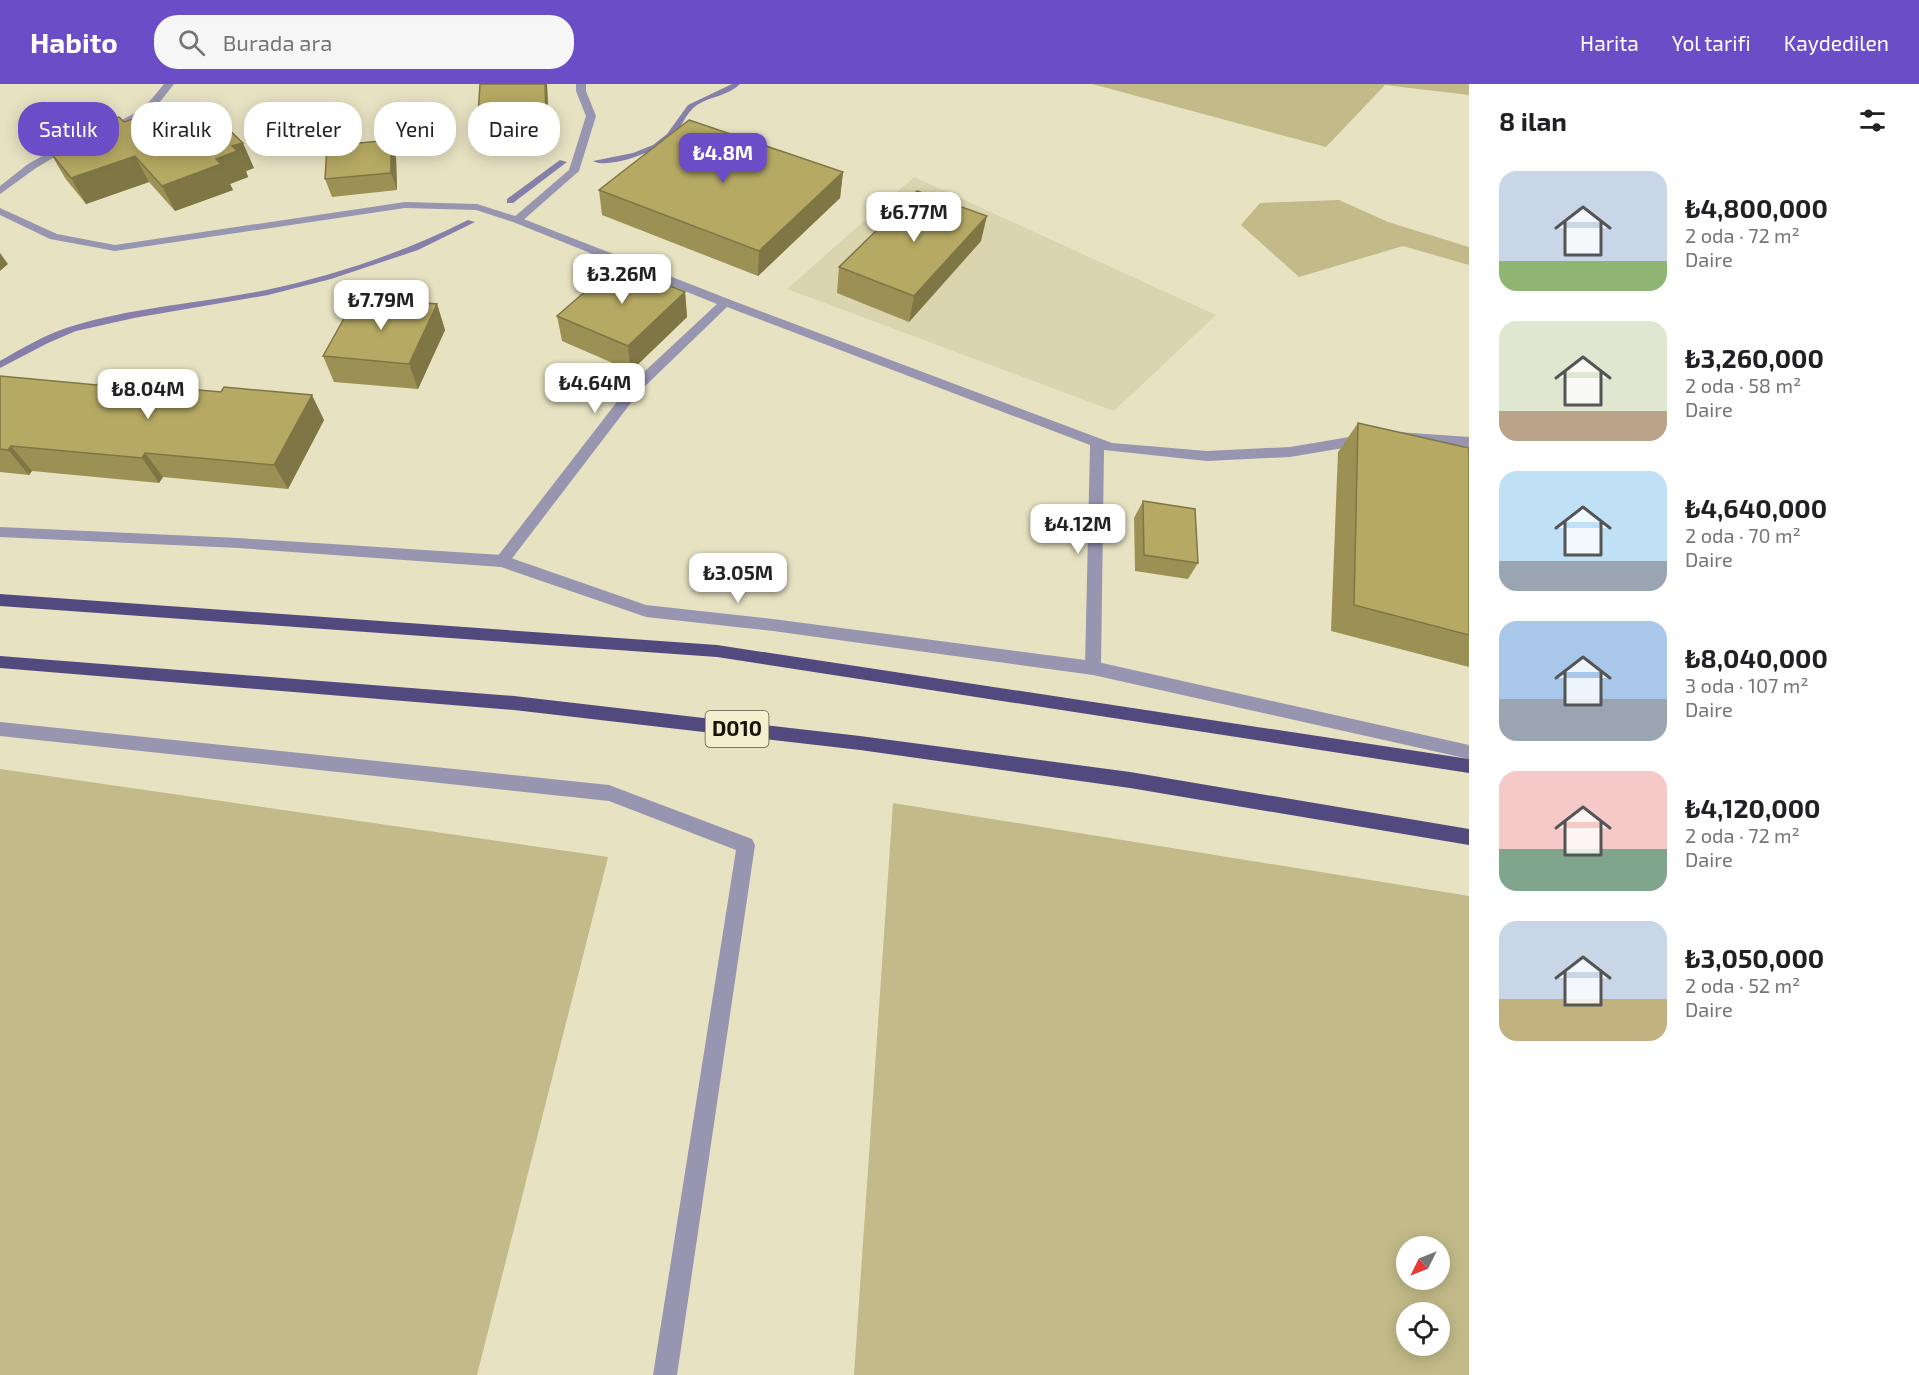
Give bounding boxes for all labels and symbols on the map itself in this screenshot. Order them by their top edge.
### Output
pin: ₺4.8M [681,133,765,184]
pin: ₺6.77M [865,192,963,243]
pin: ₺3.26M [573,254,671,305]
pin: ₺7.79M [332,280,430,331]
pin: ₺4.64M [546,363,644,414]
pin: ₺8.04M [99,369,197,420]
pin: ₺4.12M [1029,504,1127,555]
pin: ₺3.05M [689,553,787,604]
road number: D010 [706,711,768,747]
north arrow [1396,1236,1450,1290]

